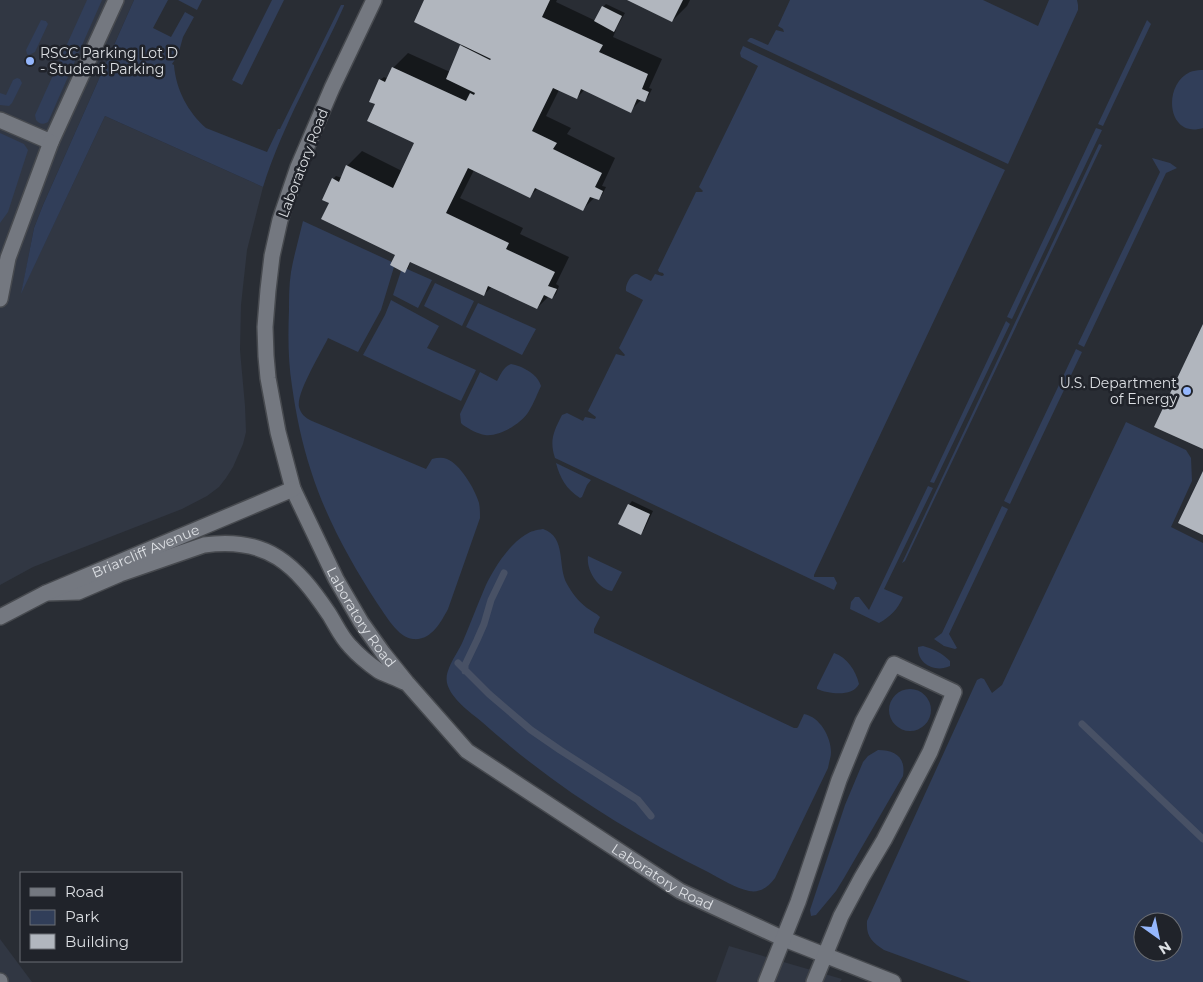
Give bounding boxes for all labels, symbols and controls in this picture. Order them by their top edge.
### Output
place label: RSCC Parking Lot D - Student Parking [40,44,178,78]
marker: RSCC Parking Lot D - Student Parking [24,55,36,67]
street label: Laboratory Road [274,106,332,220]
place label: U.S. Department of Energy [1060,374,1177,408]
marker: U.S. Department of Energy [1181,385,1193,397]
street label: Briarcliff Avenue [89,520,202,582]
street label: Laboratory Road [323,564,400,671]
street label: Laboratory Road [608,840,716,914]
legend [20,872,182,962]
text: Road [65,882,104,901]
text: Park [65,907,99,926]
north arrow [1133,912,1183,962]
text: Building [65,932,129,951]
text: N [1155,937,1175,959]

